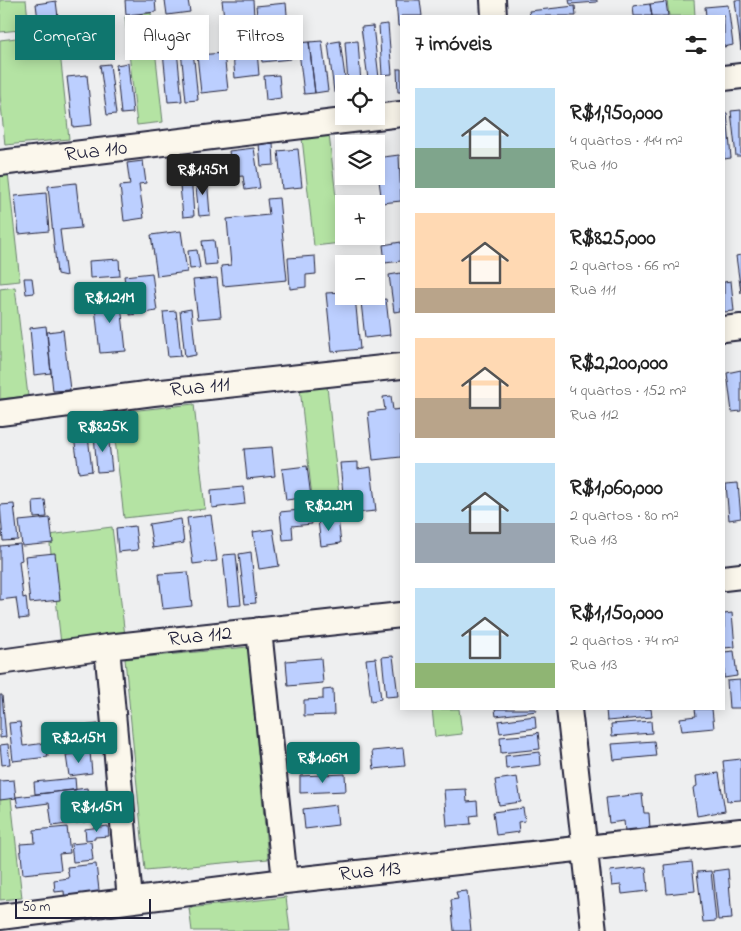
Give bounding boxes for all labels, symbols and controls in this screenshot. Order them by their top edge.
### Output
chip: Comprar [15,15,115,60]
chip: Alugar [125,15,209,60]
chip: Filtros [219,15,303,60]
text: 7 imóveis [415,30,493,60]
icon: filters [682,31,710,59]
map controls [335,75,385,305]
button: locate [335,75,385,125]
text: R$1,950,000 [570,99,663,129]
icon: home [455,108,515,168]
text: 4 quartos · 144 m² [570,129,683,153]
street label: Rua 110 [63,133,129,171]
button: layers [335,135,385,185]
text: Rua 110 [570,153,618,177]
pin: R$1.95M [157,154,249,196]
text: R$1.95M [178,158,228,182]
button: + [335,195,385,245]
text: R$825,000 [570,224,655,254]
icon: home [455,233,515,293]
text: 2 quartos · 66 m² [570,254,680,278]
button: − [335,255,385,305]
text: Rua 111 [570,278,616,302]
pin: R$1.21M [64,282,156,324]
text: R$1.21M [85,286,135,310]
text: R$2,200,000 [570,349,668,379]
icon: home [455,358,515,418]
street label: Rua 111 [169,370,232,406]
text: 4 quartos · 152 m² [570,379,687,403]
text: Rua 112 [570,403,619,427]
pin: R$825K [62,410,144,453]
text: R$825K [78,415,128,439]
text: R$1,060,000 [570,474,663,504]
icon: home [455,483,515,543]
pin: R$2.2M [288,490,370,532]
text: R$2.2M [305,494,353,518]
text: 2 quartos · 80 m² [570,504,679,528]
text: Rua 113 [570,528,617,552]
text: R$1,150,000 [570,599,663,629]
icon: home [455,608,515,668]
street label: Rua 112 [167,619,233,655]
text: 2 quartos · 74 m² [570,629,679,653]
text: Rua 113 [570,653,617,677]
pin: R$2.15M [33,722,125,764]
text: R$2.15M [52,726,106,750]
pin: R$1.06M [277,742,369,784]
text: R$1.06M [298,746,348,770]
pin: R$1.15M [51,790,143,833]
text: R$1.15M [72,795,122,819]
street label: Rua 113 [338,854,402,890]
scale bar [15,896,151,919]
text: 50 m [22,897,50,918]

